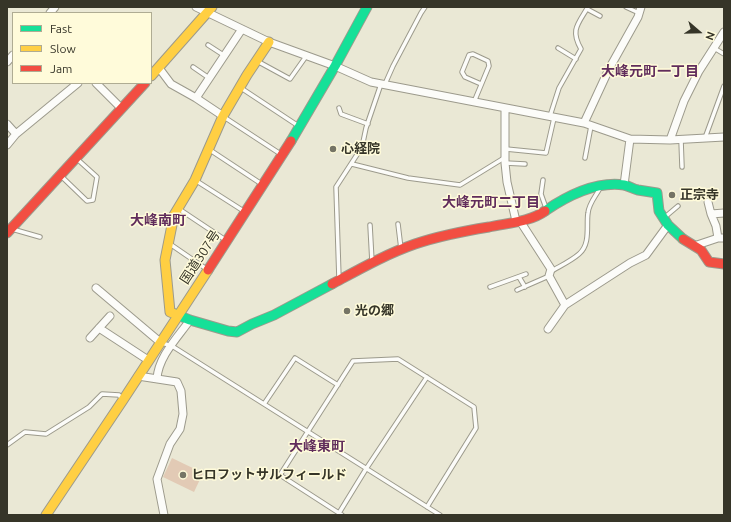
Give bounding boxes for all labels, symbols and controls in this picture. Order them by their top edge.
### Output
legend [12,12,152,84]
north arrow [679,12,719,52]
text: Fast [50,22,72,35]
text: N [703,30,717,42]
text: Slow [50,42,76,55]
text: Jam [50,62,72,75]
district label: 大峰元町一丁目 [601,63,699,79]
place label: 心経院 [341,141,380,157]
marker: 心経院 [328,144,338,154]
place label: 正宗寺 [680,187,719,203]
marker: 正宗寺 [667,190,677,200]
district label: 大峰元町二丁目 [442,194,540,210]
district label: 大峰南町 [130,212,186,228]
street label: 国道307号 [177,227,223,287]
place label: 光の郷 [355,303,394,319]
marker: 光の郷 [342,306,352,316]
district label: 大峰東町 [289,438,345,454]
place label: ヒロフットサルフィールド [191,467,347,483]
marker: ヒロフットサルフィールド [178,470,188,480]

